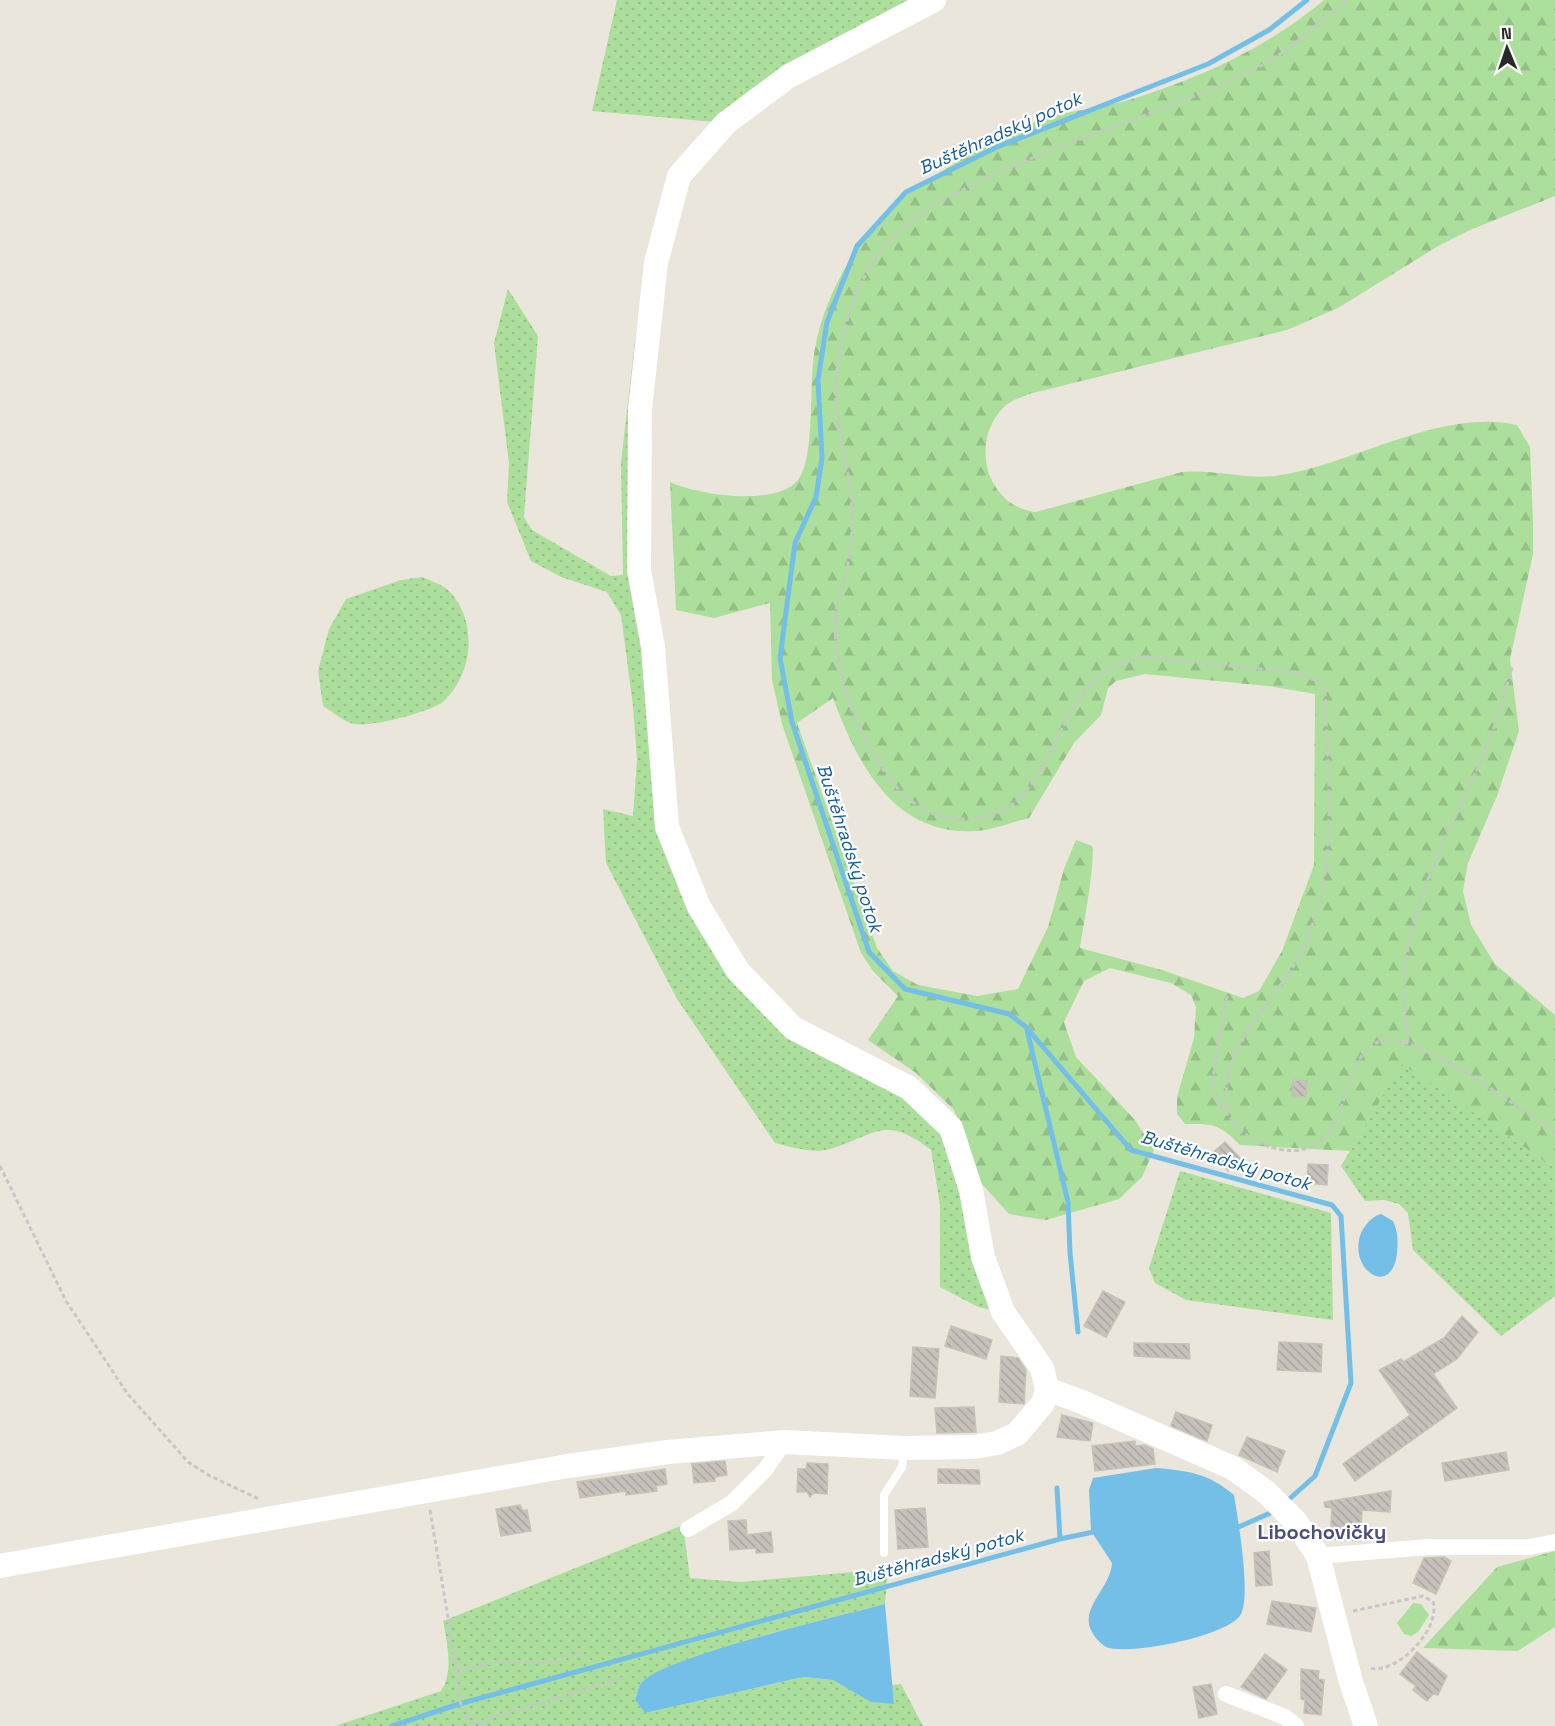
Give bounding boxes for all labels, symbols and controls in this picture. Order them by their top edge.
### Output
north arrow [1477,18,1537,78]
text: N [1501,23,1512,44]
water label: Buštěhradský potok [915,86,1087,179]
water label: Buštěhradský potok [812,761,889,937]
water label: Buštěhradský potok [1138,1125,1316,1196]
district label: Libochovičky [1258,1519,1386,1545]
water label: Buštěhradský potok [850,1523,1028,1591]

